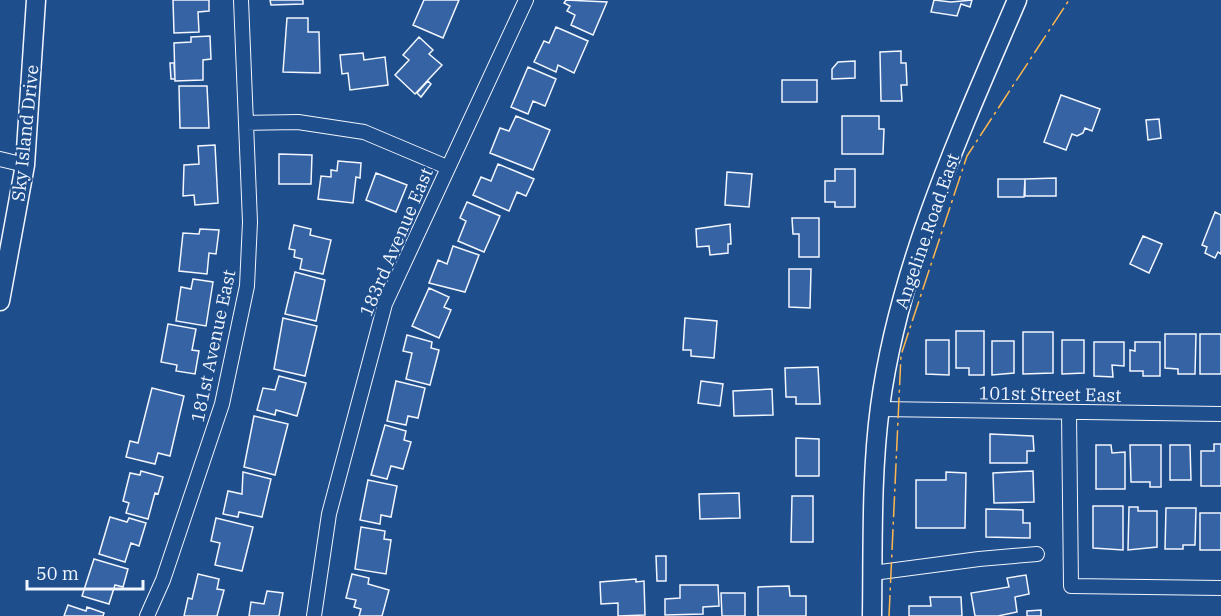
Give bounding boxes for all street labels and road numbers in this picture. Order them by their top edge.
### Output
street label: Sky Island Drive [6,64,44,202]
street label: Angeline Road East [890,150,964,312]
street label: 183rd Avenue East [354,164,438,320]
street label: 181st Avenue East [186,268,240,424]
street label: 101st Street East [978,381,1122,407]

